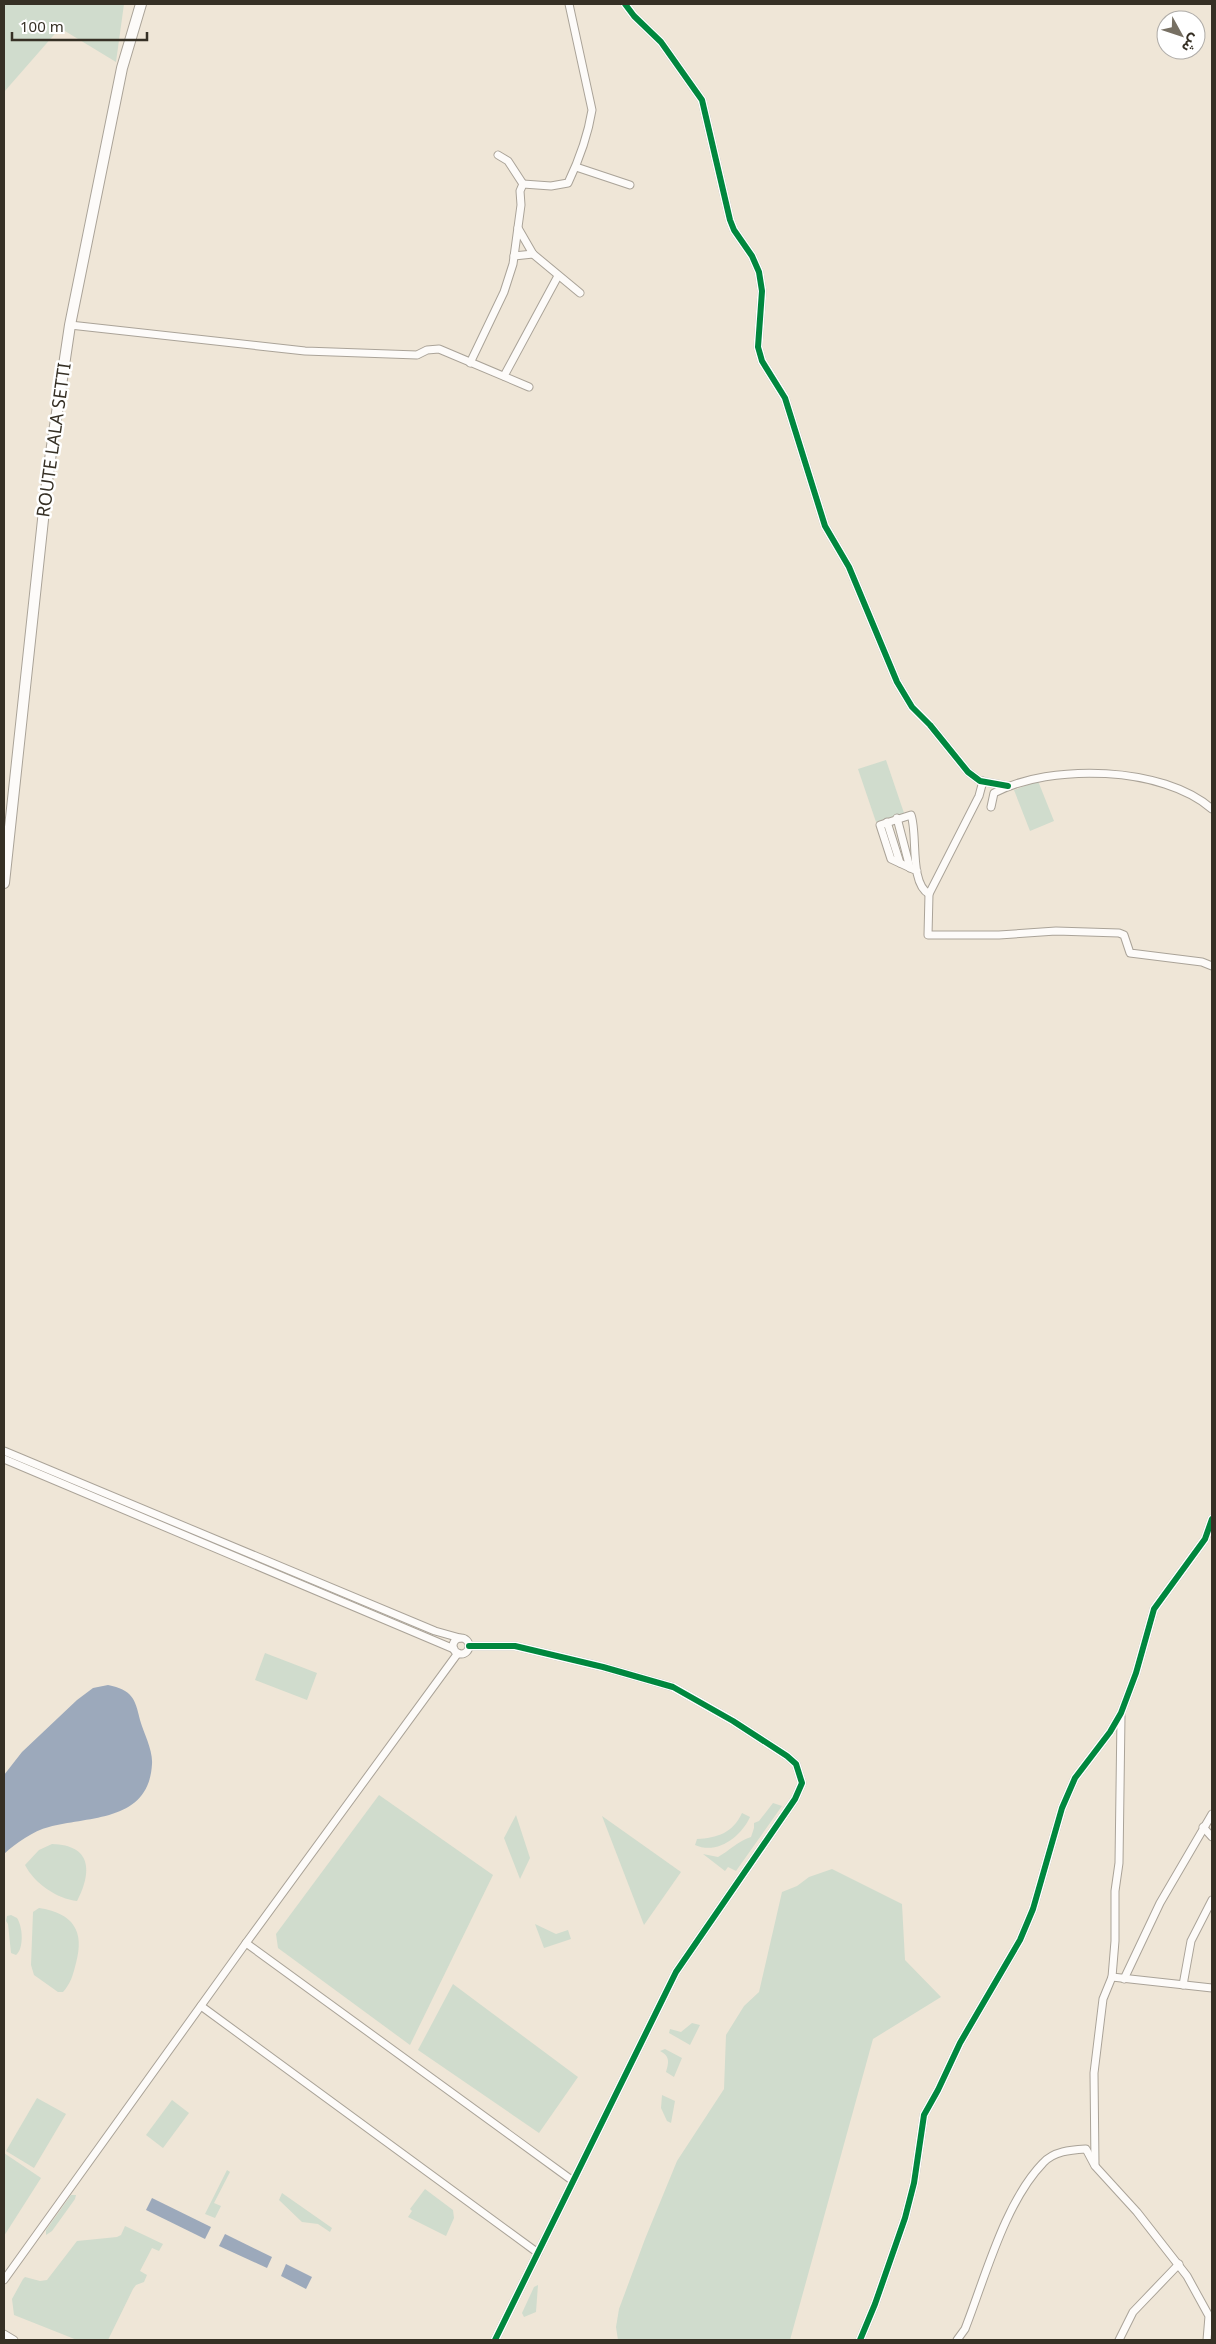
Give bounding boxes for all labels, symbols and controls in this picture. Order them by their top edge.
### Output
scale bar [12,10,148,42]
north arrow [1156,10,1206,60]
text: 100 m [20,11,64,43]
text: ش [1173,26,1208,60]
street label: ROUTE LALA SETTI [24,360,84,520]

